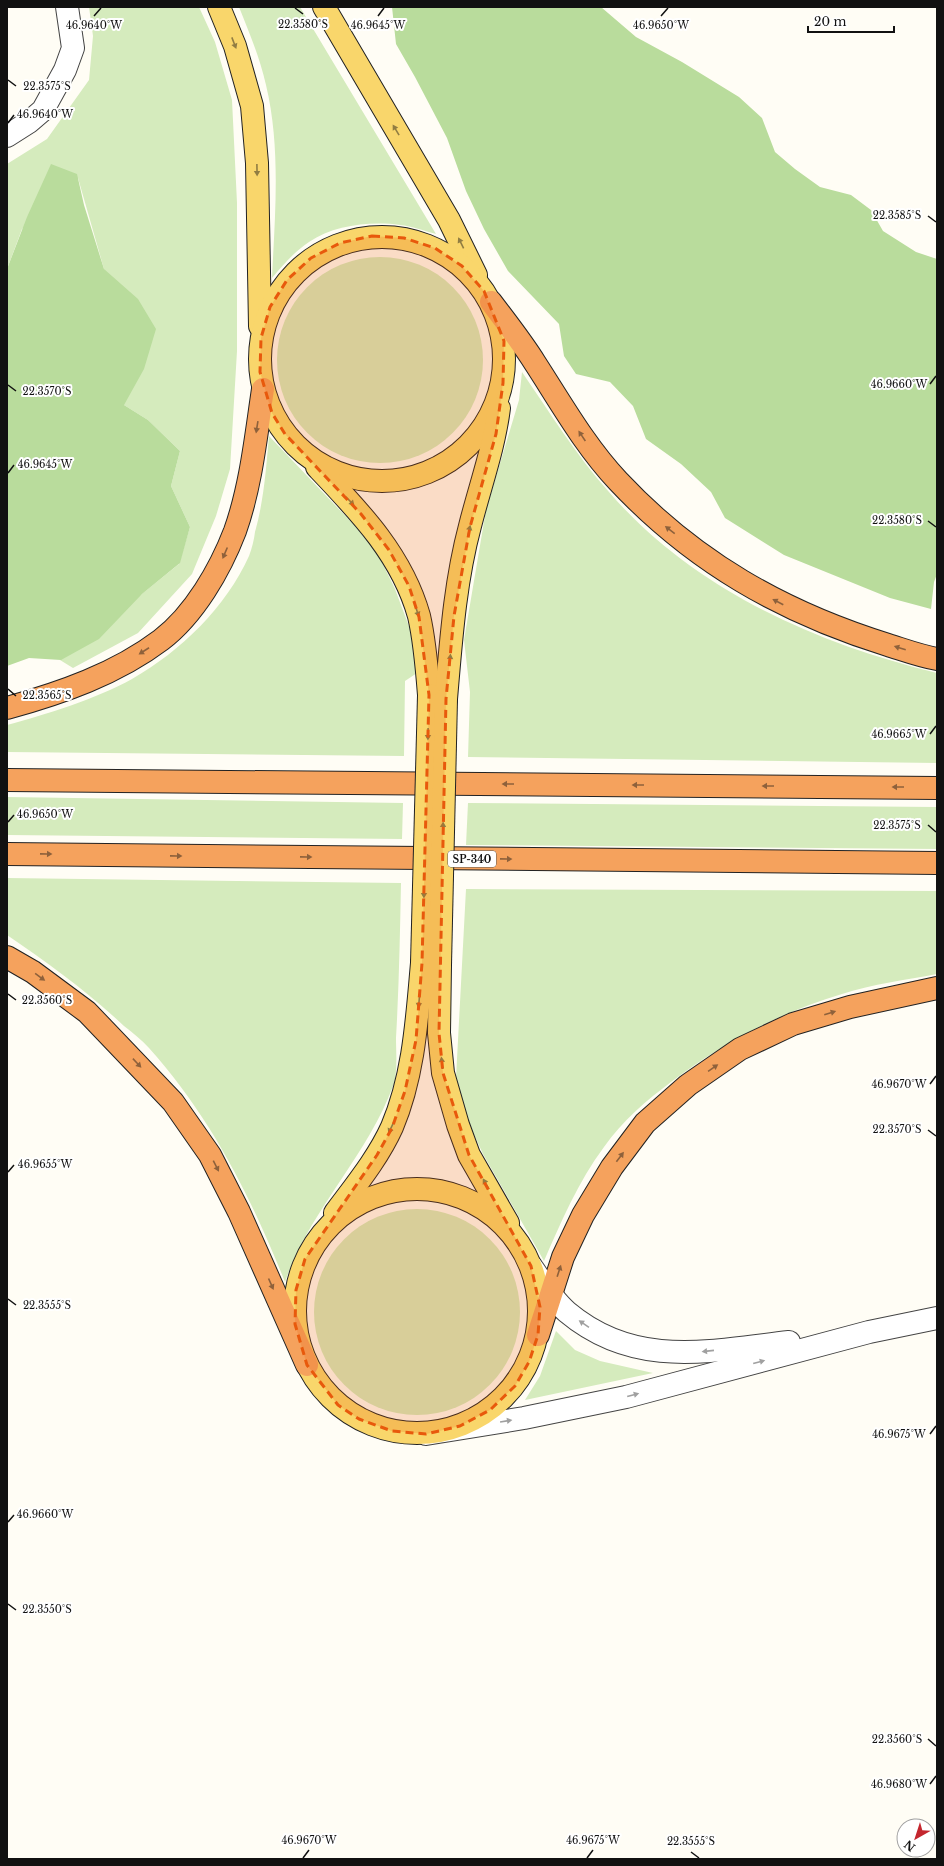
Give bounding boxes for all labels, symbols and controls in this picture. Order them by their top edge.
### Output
scale bar [808,8,894,34]
text: 20 m [814,14,846,29]
text: 22.3580°S [278,18,328,31]
text: 46.9640°W [66,19,122,32]
text: 46.9645°W [351,19,406,32]
text: 46.9650°W [633,19,689,32]
one-way arrow [231,37,237,49]
text: 22.3575°S [23,80,71,93]
text: 46.9640°W [17,108,73,121]
one-way arrow [393,124,400,136]
one-way arrow [254,164,260,177]
text: 22.3585°S [873,209,921,222]
one-way arrow [458,237,464,249]
text: 46.9660°W [871,378,928,391]
text: 22.3570°S [23,385,71,398]
one-way arrow [254,421,260,433]
one-way arrow [578,431,586,441]
text: 46.9645°W [18,458,73,471]
one-way arrow [345,496,354,506]
text: 22.3580°S [872,514,922,527]
one-way arrow [466,525,472,538]
one-way arrow [665,526,676,535]
one-way arrow [222,547,228,559]
one-way arrow [773,599,784,605]
one-way arrow [414,605,420,617]
one-way arrow [893,645,905,651]
one-way arrow [139,647,149,655]
one-way arrow [446,654,453,666]
text: 22.3565°S [23,689,71,702]
one-way arrow [425,728,431,741]
text: 46.9665°W [871,728,927,741]
one-way arrow [501,781,514,787]
one-way arrow [631,782,644,788]
one-way arrow [761,783,774,789]
one-way arrow [891,784,904,790]
text: 46.9650°W [17,808,73,821]
text: 22.3575°S [873,819,921,832]
one-way arrow [440,821,446,834]
one-way arrow [40,851,53,857]
road number: SP-340 [448,851,496,867]
one-way arrow [170,853,183,859]
one-way arrow [300,854,313,860]
one-way arrow [500,856,513,862]
one-way arrow [421,886,427,899]
one-way arrow [35,973,45,981]
text: 22.3560°S [22,994,72,1007]
one-way arrow [415,996,422,1008]
one-way arrow [824,1010,836,1016]
one-way arrow [439,1057,446,1069]
one-way arrow [133,1058,142,1068]
one-way arrow [708,1064,718,1072]
text: 46.9670°W [871,1078,927,1091]
one-way arrow [388,1123,394,1134]
text: 22.3570°S [873,1123,921,1136]
one-way arrow [616,1152,624,1163]
text: 46.9655°W [18,1158,72,1171]
one-way arrow [213,1160,219,1172]
one-way arrow [483,1179,489,1190]
one-way arrow [556,1265,562,1277]
one-way arrow [268,1278,274,1289]
text: 22.3555°S [23,1299,71,1312]
one-way arrow [579,1320,589,1328]
one-way arrow [702,1348,714,1354]
one-way arrow [753,1358,765,1364]
one-way arrow [628,1392,640,1398]
one-way arrow [500,1418,512,1424]
text: 46.9675°W [872,1428,926,1441]
text: 46.9660°W [17,1508,74,1521]
text: 22.3550°S [22,1603,72,1616]
text: 22.3560°S [872,1733,922,1746]
text: 46.9680°W [871,1778,927,1791]
north arrow [896,1818,936,1858]
text: 46.9670°W [281,1834,337,1847]
text: 46.9675°W [566,1834,620,1847]
text: 22.3555°S [667,1835,715,1848]
text: N [901,1837,918,1854]

